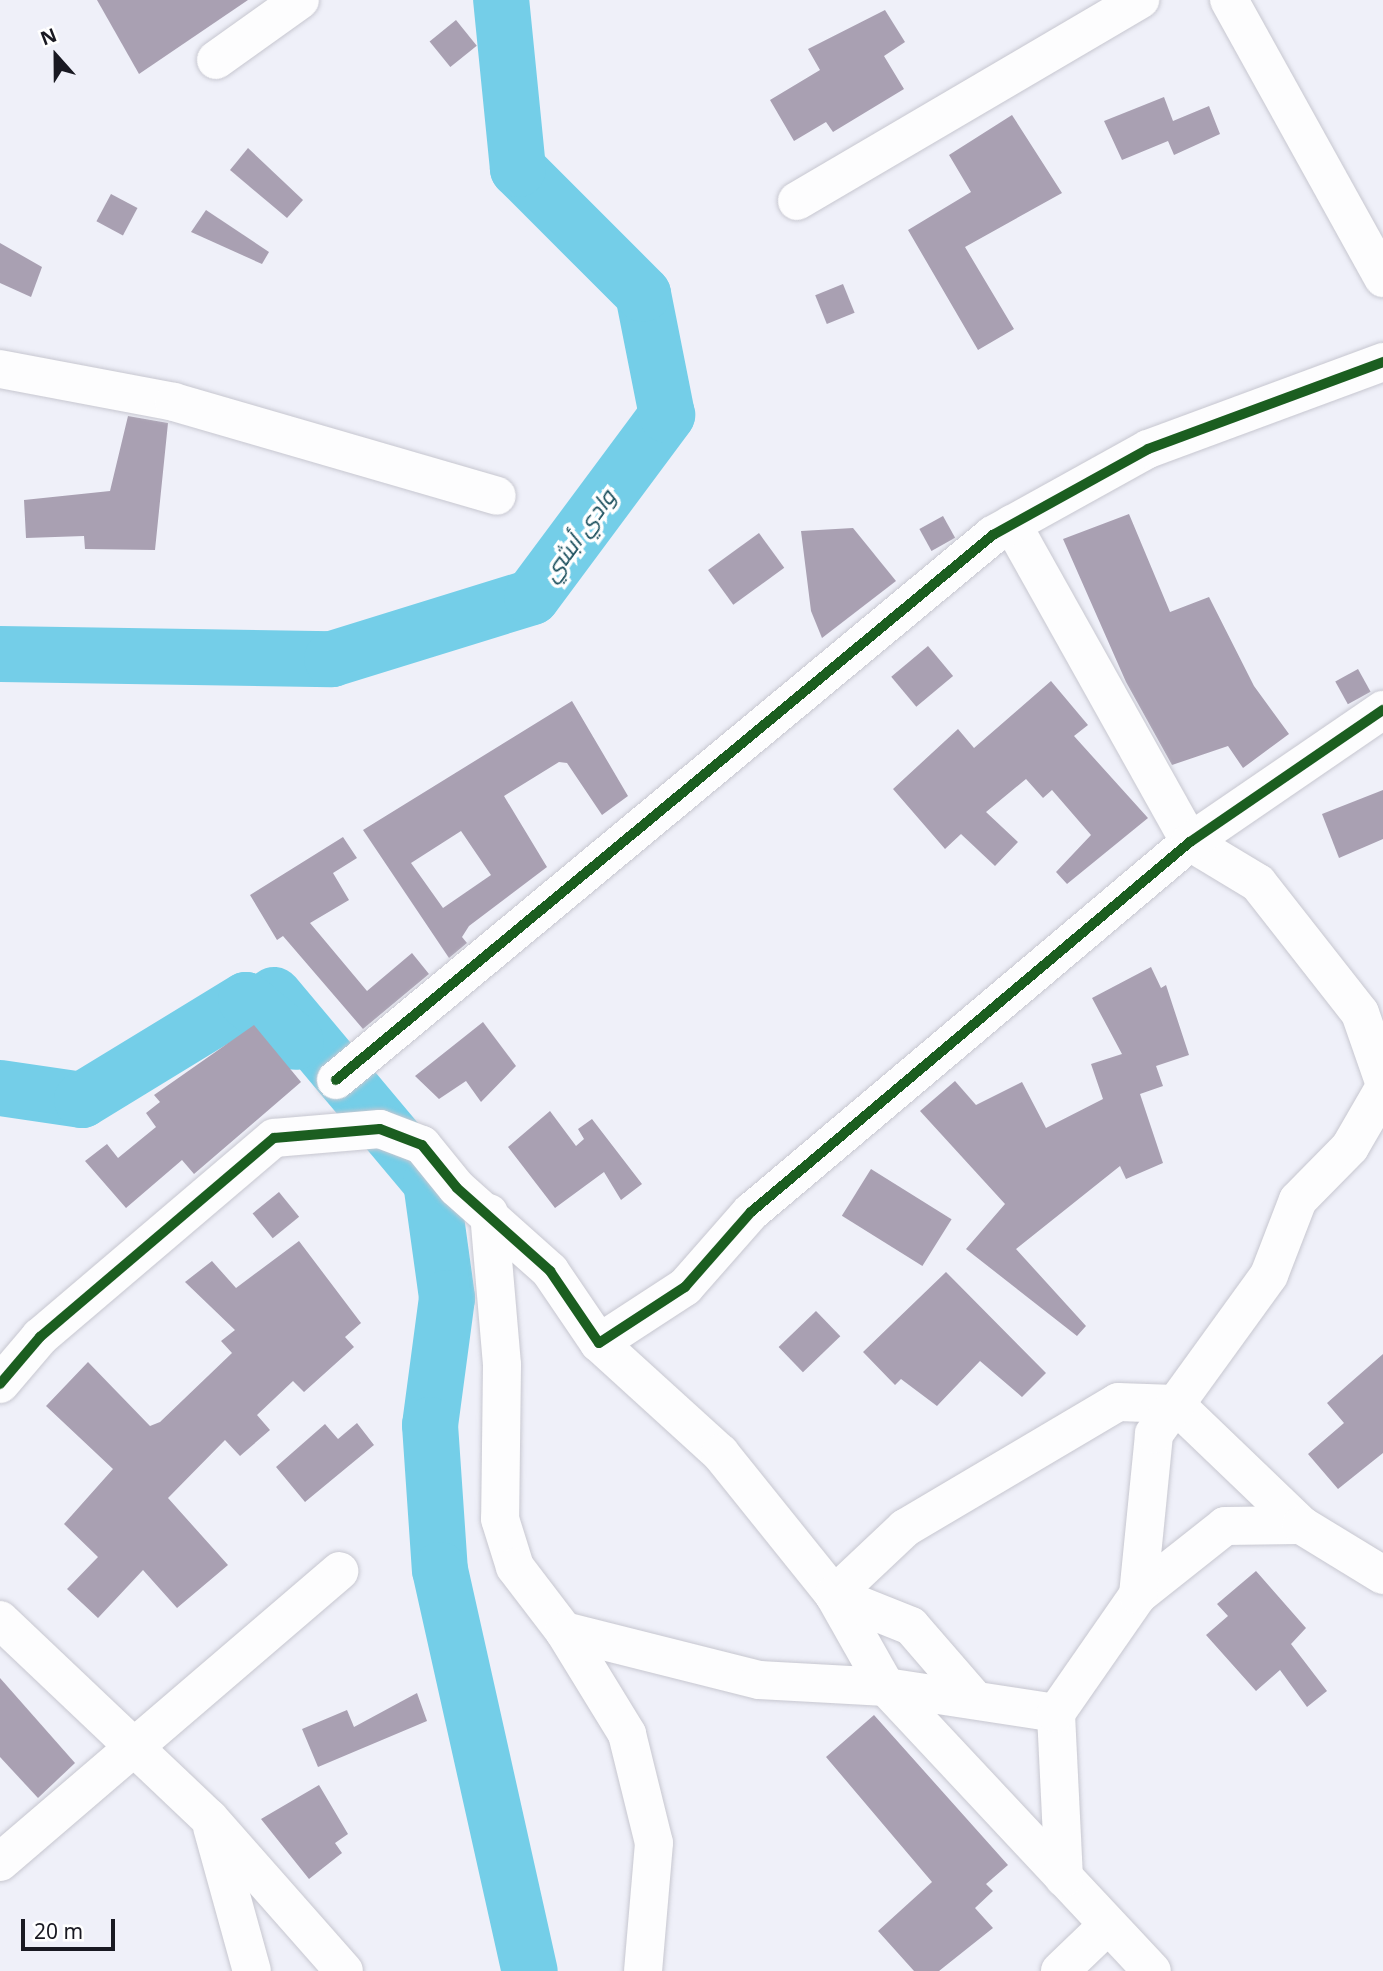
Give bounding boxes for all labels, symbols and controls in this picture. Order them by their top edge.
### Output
north arrow [21,21,91,91]
text: N [37,21,60,51]
water label: وادي أبشي [535,484,621,586]
scale bar [24,1904,119,1948]
text: 20 m [34,1917,83,1945]

